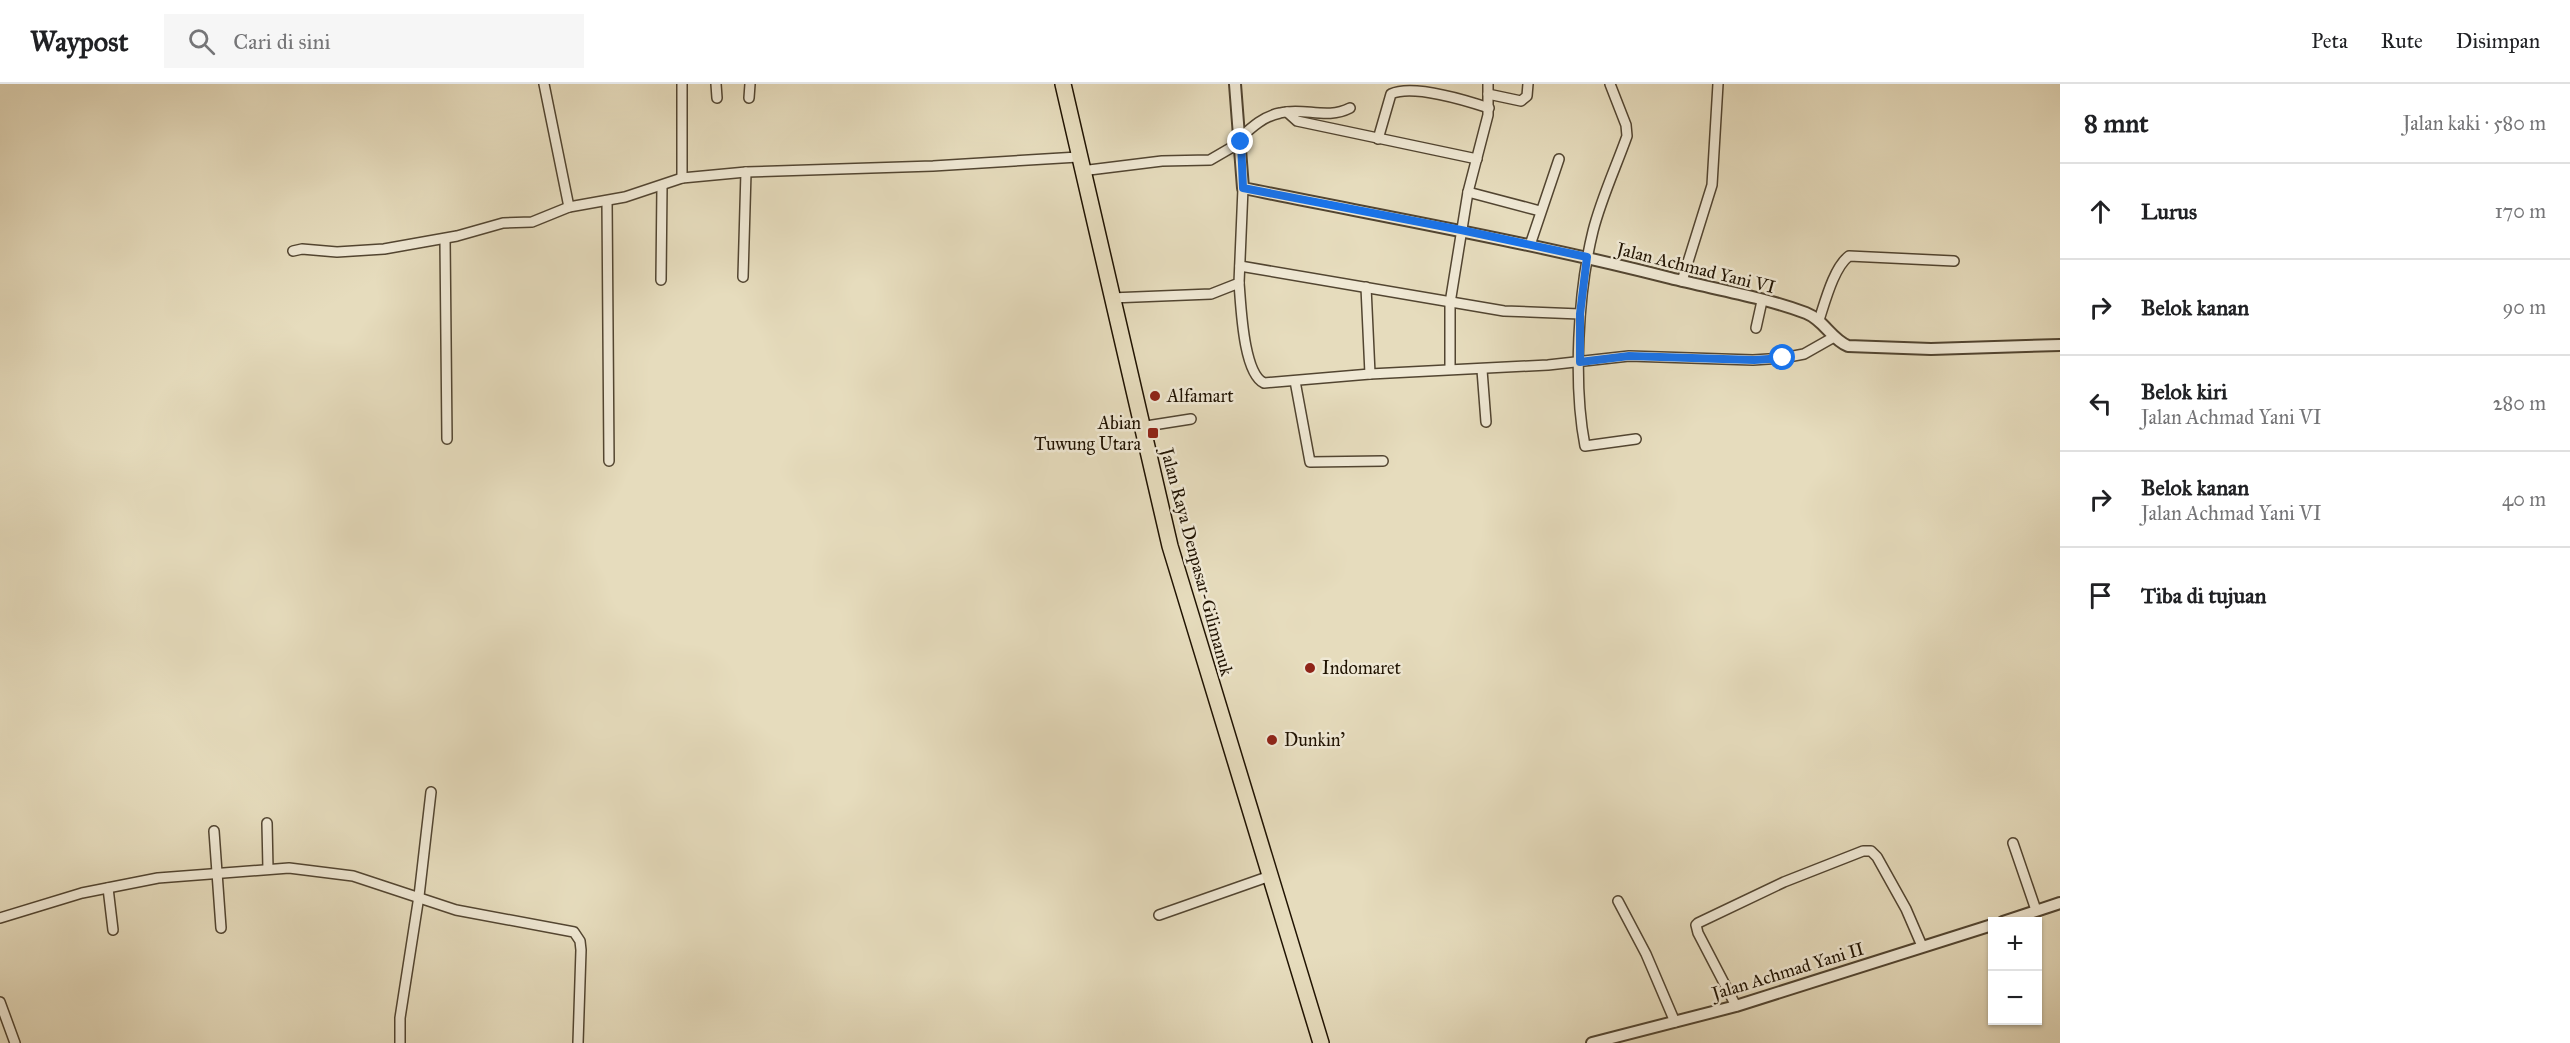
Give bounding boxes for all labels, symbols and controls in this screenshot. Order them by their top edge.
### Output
search box [164,14,584,68]
text: Waypost [30,24,128,59]
icon: search [185,25,218,58]
text: Cari di sini [233,28,331,55]
text: Peta [2311,28,2348,54]
text: Rute [2381,28,2423,54]
text: Disimpan [2456,28,2540,54]
text: 8 mnt [2084,107,2148,139]
text: Jalan kaki · 580 m [2403,111,2546,135]
route end [1227,128,1253,154]
icon: ahead [2084,195,2117,228]
text: Lurus [2141,198,2197,225]
text: 170 m [2495,199,2546,223]
street label: Jalan Achmad Yani VI [1612,237,1778,299]
icon: right [2084,291,2117,324]
text: Belok kanan [2141,294,2249,321]
text: 90 m [2503,295,2546,319]
route start [1769,344,1795,370]
text: Belok kiri [2141,378,2227,405]
place label: Alfamart [1166,385,1234,407]
icon: left [2084,387,2117,420]
marker: Alfamart [1148,389,1162,403]
text: 280 m [2493,391,2546,415]
text: Jalan Achmad Yani VI [2141,405,2322,429]
place label: Abian Tuwung Utara [1034,412,1141,456]
marker: Abian Tuwung Utara [1146,426,1160,440]
street label: Jalan Raya Denpasar-Gilimanuk [1154,444,1238,679]
text: Belok kanan [2141,474,2249,501]
icon: right [2084,483,2117,516]
text: 40 m [2502,487,2546,511]
text: Jalan Achmad Yani VI [2141,501,2322,525]
icon: arrive [2084,579,2117,612]
text: Tiba di tujuan [2141,582,2266,609]
place label: Indomaret [1322,657,1401,679]
marker: Indomaret [1303,661,1317,675]
place label: Dunkin' [1284,729,1345,751]
marker: Dunkin' [1265,733,1279,747]
map controls [1988,917,2042,1025]
button: + [1988,917,2042,971]
street label: Jalan Achmad Yani II [1707,937,1867,1006]
button: − [1988,971,2042,1025]

